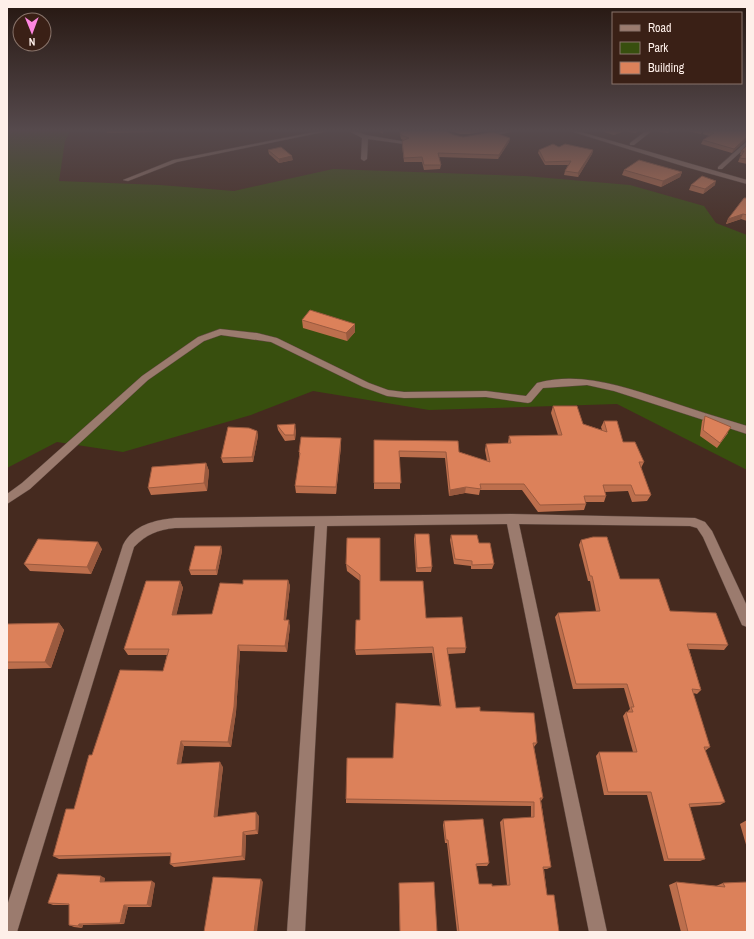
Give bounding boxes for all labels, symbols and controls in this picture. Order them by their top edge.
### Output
north arrow [12,12,52,52]
legend [612,12,742,84]
text: Road [648,20,672,36]
text: N [29,35,36,49]
text: Park [648,40,668,56]
text: Building [648,60,685,76]

